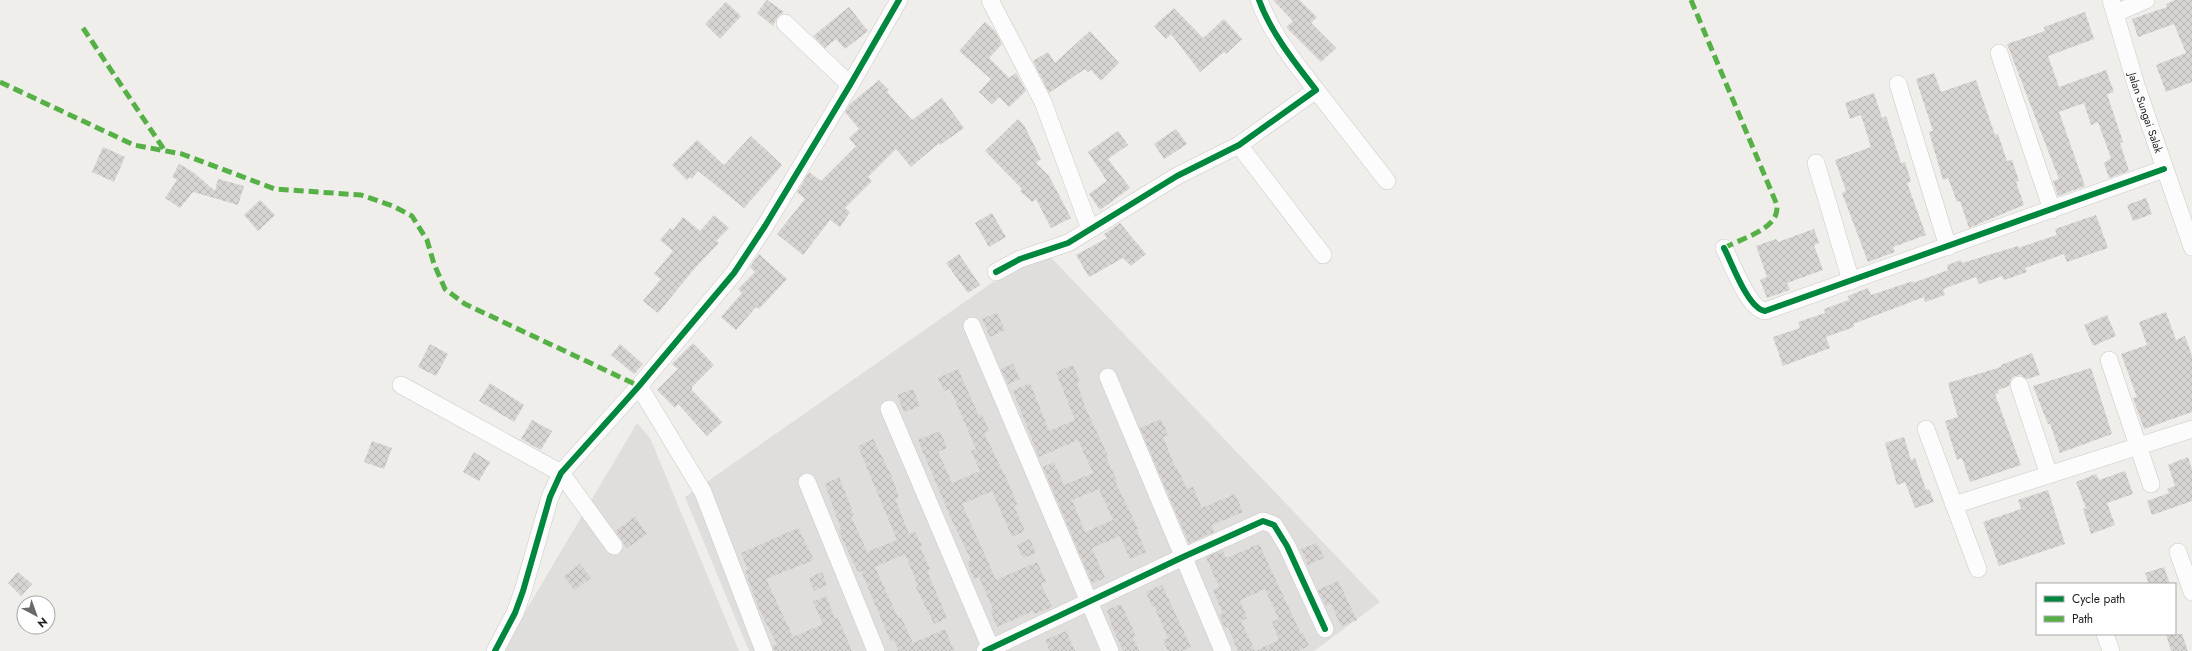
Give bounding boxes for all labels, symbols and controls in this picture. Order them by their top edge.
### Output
street label: Jalan Sungai Salak [2124,69,2167,155]
legend [2036,583,2176,635]
text: Cycle path [2072,590,2125,608]
north arrow [16,595,56,635]
text: Path [2072,610,2093,628]
text: N [34,614,51,631]

